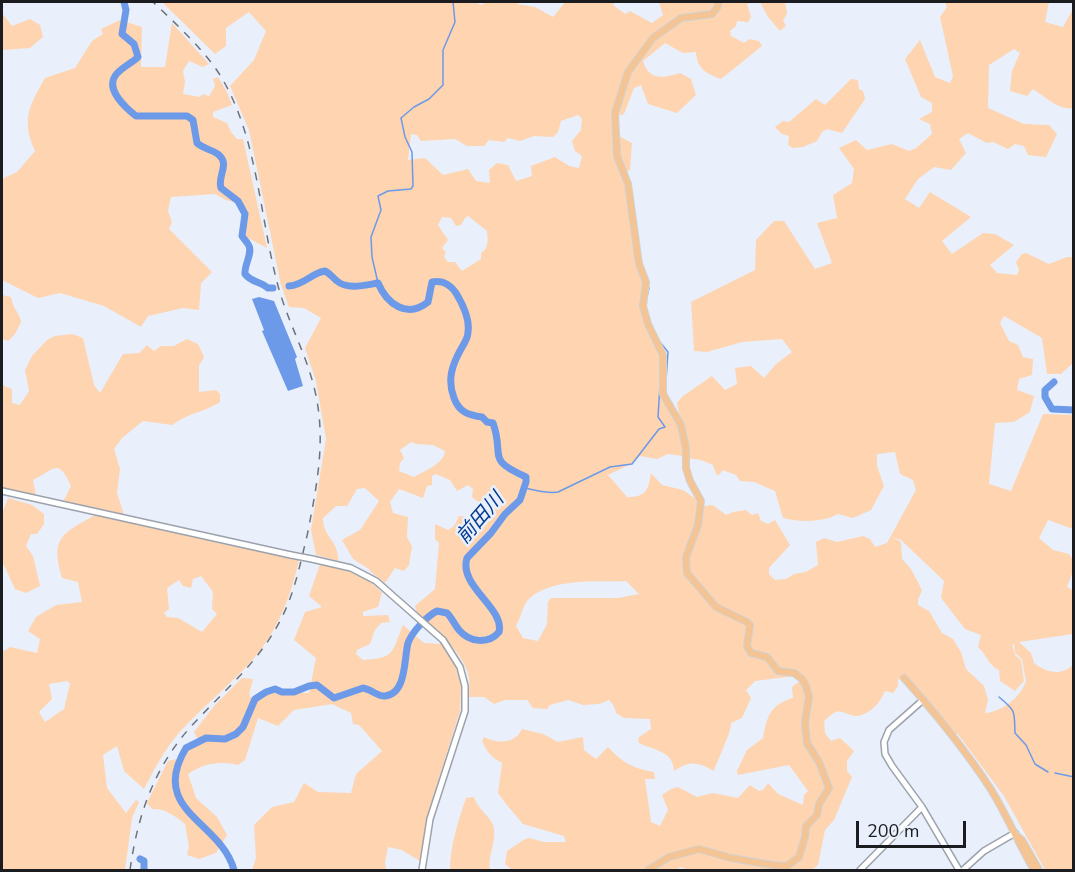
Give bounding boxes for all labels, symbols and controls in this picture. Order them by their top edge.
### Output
water label: 前田川 [452,488,510,550]
scale bar [859,809,968,847]
text: 200 m [867,819,919,843]

